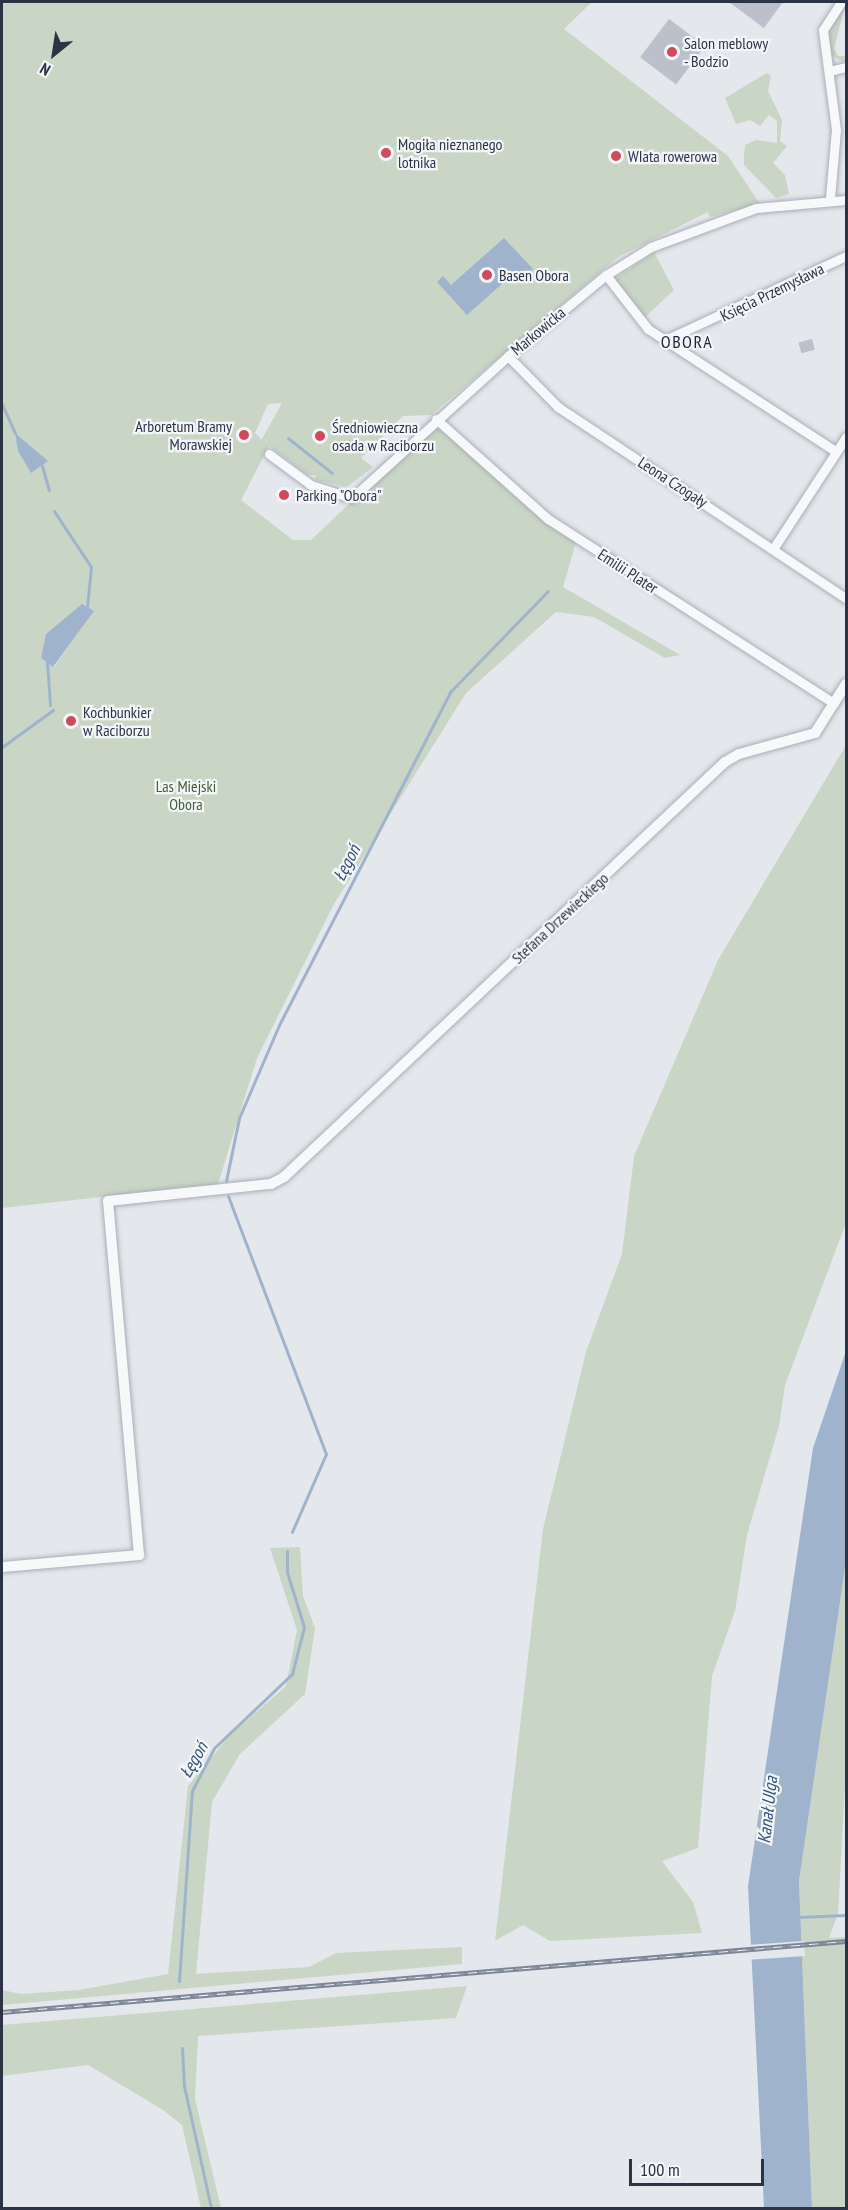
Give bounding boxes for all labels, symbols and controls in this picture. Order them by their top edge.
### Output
north arrow [24,24,84,84]
place label: Salon meblowy - Bodzio [684,33,768,71]
marker: Salon meblowy - Bodzio [665,45,679,59]
text: N [36,59,54,80]
place label: Mogiła nieznanego lotnika [398,134,503,172]
marker: Mogiła nieznanego lotnika [379,146,393,160]
place label: WIata rowerowa [628,146,717,166]
marker: WIata rowerowa [609,149,623,163]
street label: Księcia Przemysława [717,259,827,325]
place label: Basen Obora [499,265,569,285]
marker: Basen Obora [480,268,494,282]
street label: Markowicka [507,303,569,359]
district label: OBORA [661,331,713,353]
place label: Arboretum Bramy Morawskiej [135,416,232,454]
place label: Średniowieczna osada w Raciborzu [332,417,434,455]
marker: Arboretum Bramy Morawskiej [237,428,251,442]
marker: Średniowieczna osada w Raciborzu [313,429,327,443]
street label: Leona Czogały [635,453,711,511]
place label: Parking "Obora" [296,485,382,505]
marker: Parking "Obora" [277,488,291,502]
street label: Emilii Plater [594,545,662,597]
place label: Kochbunkier w Raciborzu [83,702,151,740]
marker: Kochbunkier w Raciborzu [64,714,78,728]
park label: Las Miejski Obora [156,776,216,814]
water label: Łęgoń [329,841,365,885]
street label: Stefana Drzewieckiego [508,868,612,968]
water label: Łęgoń [175,1738,213,1782]
water label: Kanał Ulga [754,1775,782,1845]
scale bar [632,2147,767,2185]
text: 100 m [640,2158,680,2181]

